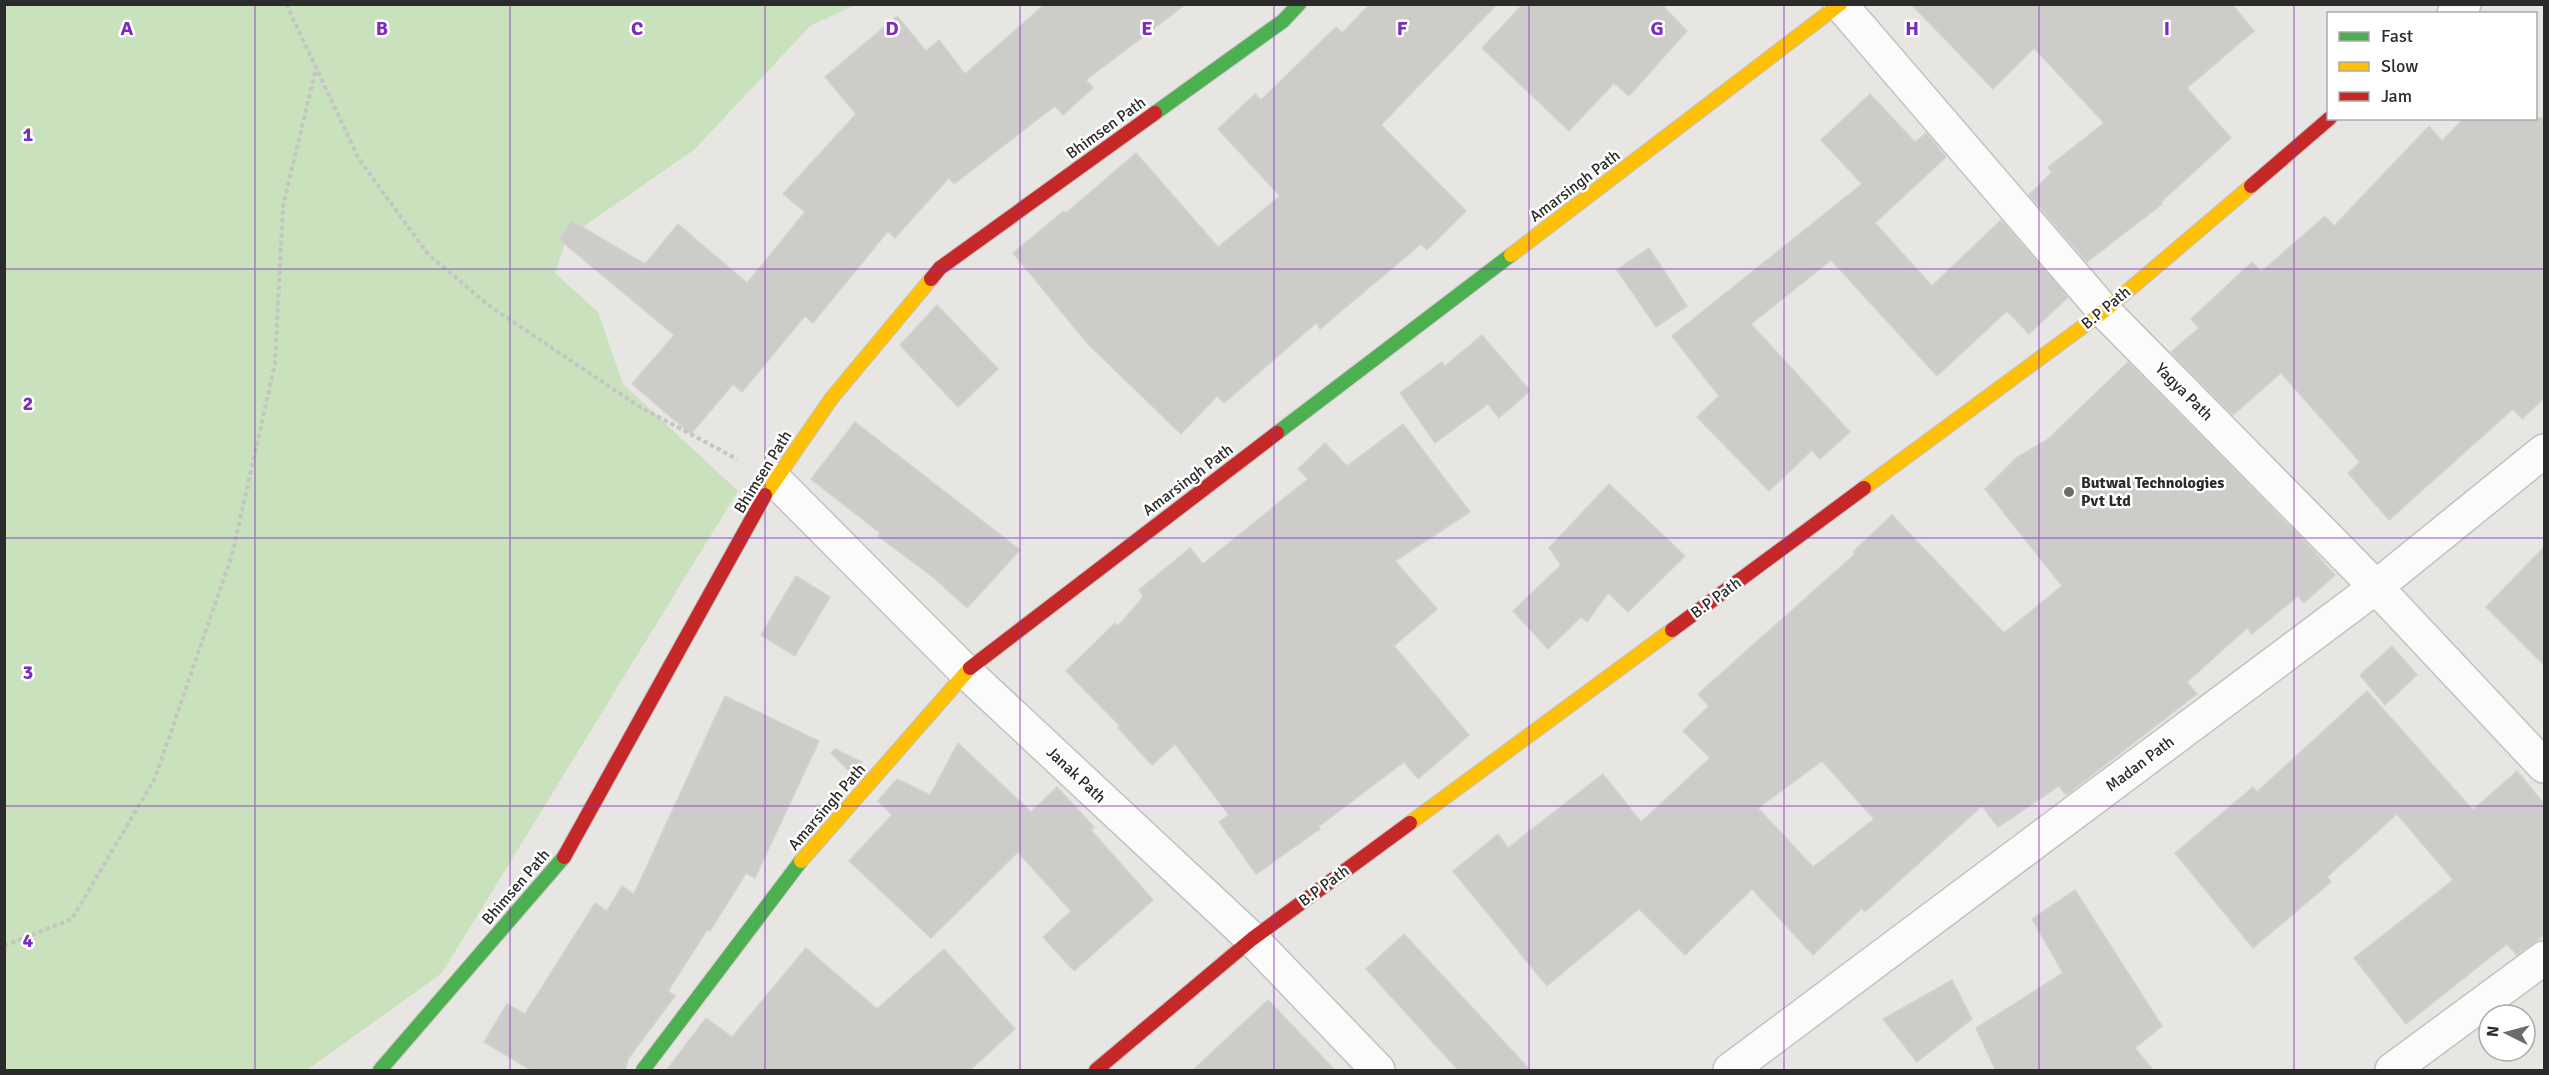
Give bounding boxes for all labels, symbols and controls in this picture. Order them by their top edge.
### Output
legend [2327,12,2537,120]
text: A [121,16,134,41]
text: B [376,16,388,41]
text: C [631,16,643,41]
text: D [885,16,899,41]
text: E [1141,16,1153,41]
text: F [1397,16,1408,41]
text: G [1650,16,1664,41]
text: H [1905,16,1919,41]
text: I [2164,16,2170,41]
text: Fast [2381,25,2413,47]
text: Slow [2381,55,2418,77]
text: Jam [2381,85,2412,107]
street label: Bhimsen Path [1062,92,1150,164]
text: 1 [23,122,34,147]
street label: Amarsingh Path [1526,145,1624,227]
street label: B.P Path [2077,282,2135,334]
street label: Yagya Path [2151,359,2217,425]
text: 2 [23,391,33,416]
street label: Bhimsen Path [730,427,796,517]
street label: Amarsingh Path [1139,439,1237,521]
place label: Butwal Technologies Pvt Ltd [2081,473,2224,511]
marker: Butwal Technologies Pvt Ltd [2062,485,2076,499]
street label: B.P Path [1687,573,1745,623]
text: 3 [23,660,33,685]
street label: Madan Path [2102,732,2178,796]
street label: Janak Path [1042,742,1110,808]
street label: Amarsingh Path [784,760,870,854]
street label: Bhimsen Path [478,845,554,929]
street label: B.P Path [1295,861,1353,911]
text: 4 [23,928,34,953]
north arrow [2477,1003,2537,1063]
text: N [2483,1025,2504,1038]

